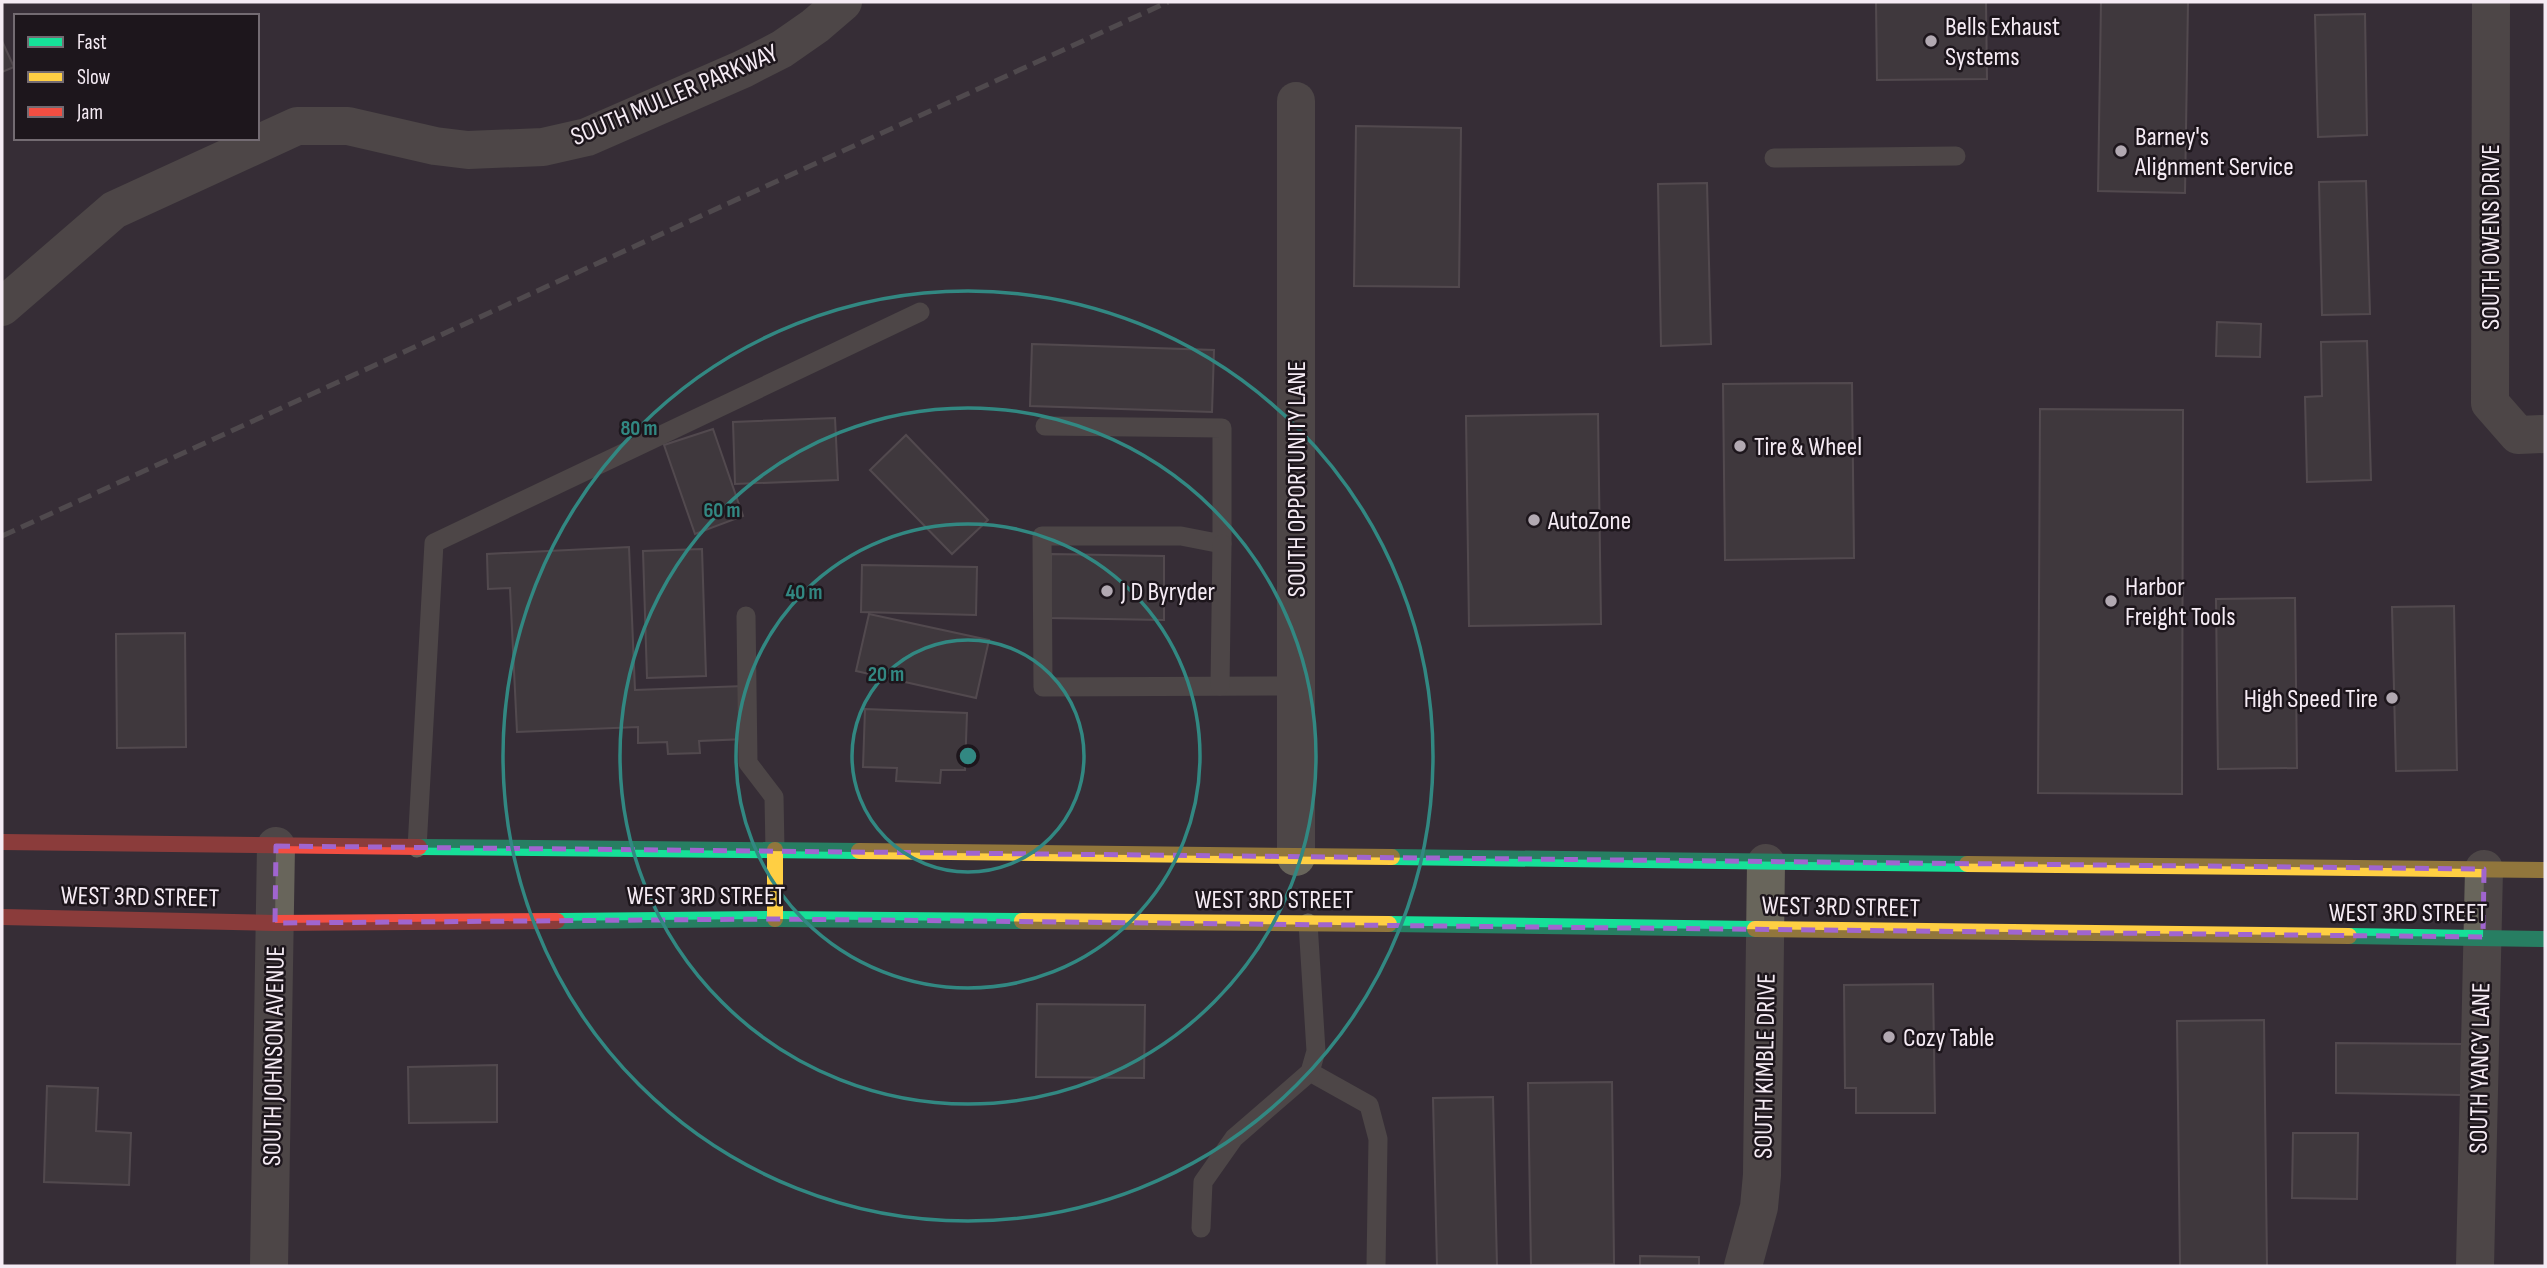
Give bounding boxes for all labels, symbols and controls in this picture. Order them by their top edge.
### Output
place label: Bells Exhaust Systems [1945,12,2060,73]
legend [14,14,259,140]
text: Fast [77,30,107,55]
marker: Bells Exhaust Systems [1923,33,1939,49]
street label: SOUTH MULLER PARKWAY [566,38,783,153]
text: Slow [77,65,111,90]
text: Jam [76,100,103,125]
place label: Barney's Alignment Service [2134,122,2294,183]
marker: Barney's Alignment Service [2113,143,2129,159]
street label: SOUTH OWENS DRIVE [2476,144,2507,330]
street label: SOUTH OPPORTUNITY LANE [1282,361,1313,597]
text: 80 m [620,416,658,441]
place label: Tire & Wheel [1754,432,1862,463]
marker: Tire & Wheel [1732,438,1748,454]
text: 60 m [703,498,741,523]
place label: AutoZone [1547,506,1631,537]
marker: AutoZone [1526,512,1542,528]
place label: Harbor Freight Tools [2125,572,2236,633]
place label: J D Byryder [1120,577,1216,608]
text: 40 m [786,580,822,605]
marker: J D Byryder [1099,583,1115,599]
marker: Harbor Freight Tools [2103,593,2119,609]
text: 20 m [868,662,904,687]
place label: High Speed Tire [2244,684,2378,715]
marker: High Speed Tire [2384,690,2400,706]
centre of rings [956,744,980,768]
street label: WEST 3RD STREET [60,881,220,914]
street label: WEST 3RD STREET [627,881,785,912]
street label: WEST 3RD STREET [1195,885,1353,916]
street label: WEST 3RD STREET [1761,891,1921,924]
street label: WEST 3RD STREET [2329,898,2487,929]
street label: SOUTH JOHNSON AVENUE [257,946,292,1166]
street label: SOUTH KIMBLE DRIVE [1748,973,1783,1159]
street label: SOUTH YANCY LANE [2464,982,2497,1154]
place label: Cozy Table [1903,1023,1995,1054]
marker: Cozy Table [1881,1029,1897,1045]

